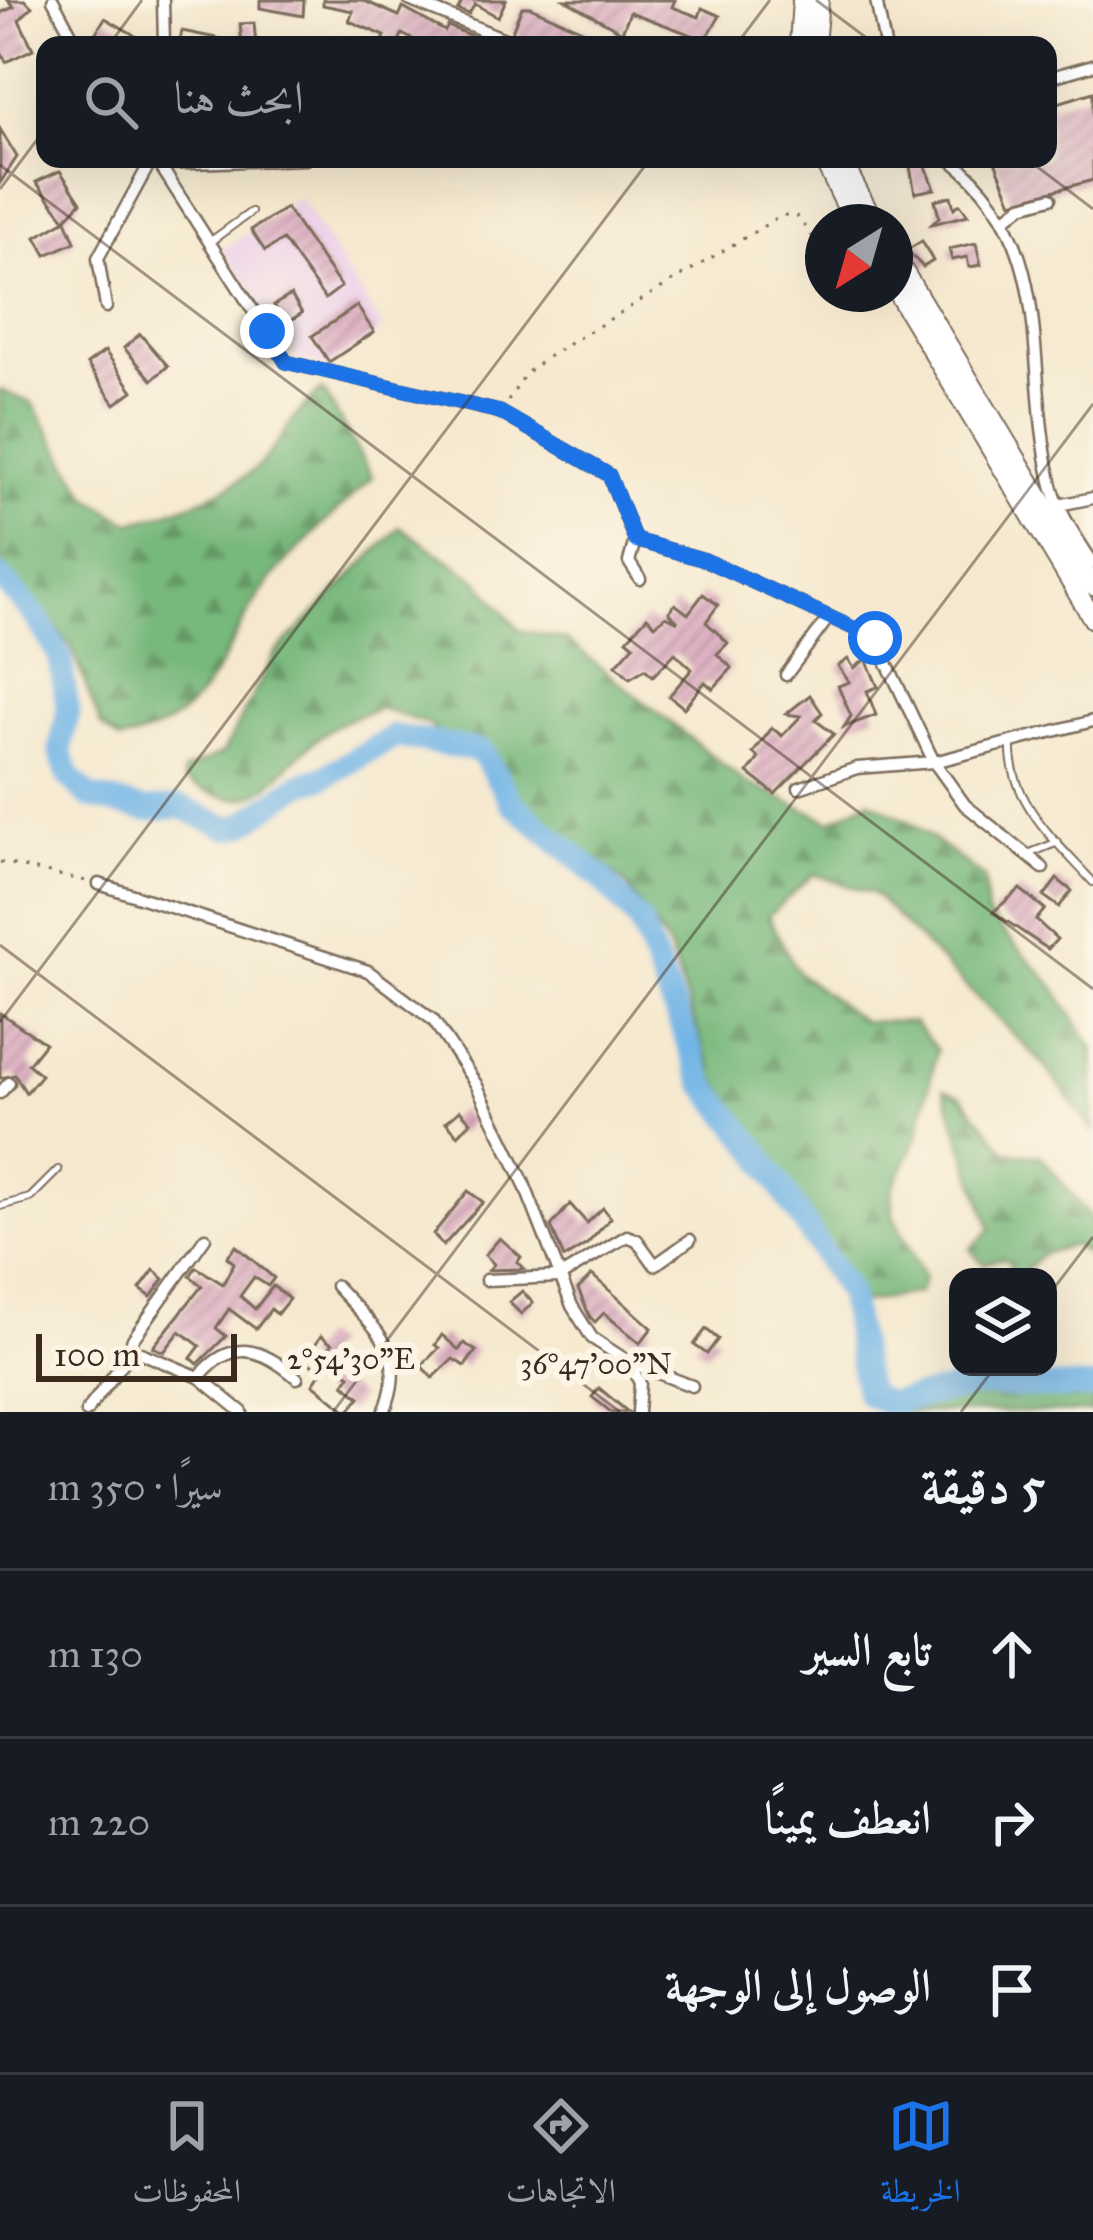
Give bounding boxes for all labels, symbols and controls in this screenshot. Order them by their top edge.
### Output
search box [36,36,1057,168]
icon: search [78,69,144,135]
text: ابحث هنا [174,70,304,125]
north arrow [805,204,913,312]
route end [240,304,294,358]
route start [848,611,902,665]
map controls [949,1268,1057,1376]
button: layers [949,1268,1057,1376]
scale bar [36,1328,237,1381]
text: 100 m [54,1335,140,1375]
text: 2°54'30"E [287,1341,415,1377]
text: 36°47'00"N [520,1346,672,1382]
text: 5 دقيقة [921,1455,1045,1517]
text: سيرًا · 350 m [48,1463,223,1511]
icon: ahead [979,1621,1045,1687]
text: تابع السير [804,1622,931,1677]
text: 130 m [48,1630,143,1678]
icon: right [979,1789,1045,1855]
text: انعطف يمينًا [765,1790,931,1845]
text: 220 m [48,1798,150,1846]
icon: arrive [979,1957,1045,2023]
text: الوصول إلى الوجهة [665,1958,931,2013]
tab: المحفوظات [132,2093,241,2223]
tab: الاتجاهات [506,2093,616,2223]
tab: الخريطة [880,2093,961,2223]

